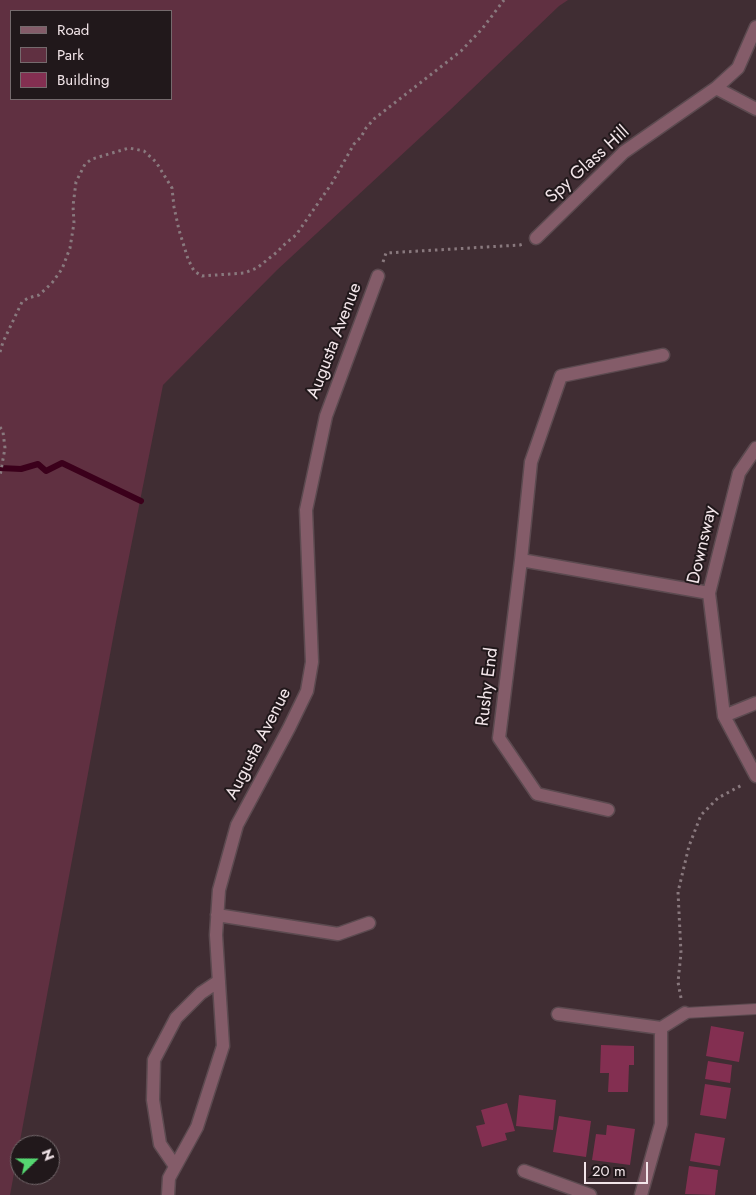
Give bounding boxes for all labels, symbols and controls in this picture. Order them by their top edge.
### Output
legend [10,10,172,100]
text: Road [57,19,89,41]
text: Park [57,44,84,66]
text: Building [57,69,109,91]
street label: Spy Glass Hill [542,122,634,208]
street label: Augusta Avenue [303,280,367,402]
street label: Downsway [684,504,722,586]
street label: Rushy End [472,646,504,728]
street label: Augusta Avenue [222,685,296,803]
north arrow [10,1135,60,1185]
text: N [37,1146,59,1164]
scale bar [586,1152,650,1184]
text: 20 m [592,1160,626,1182]

